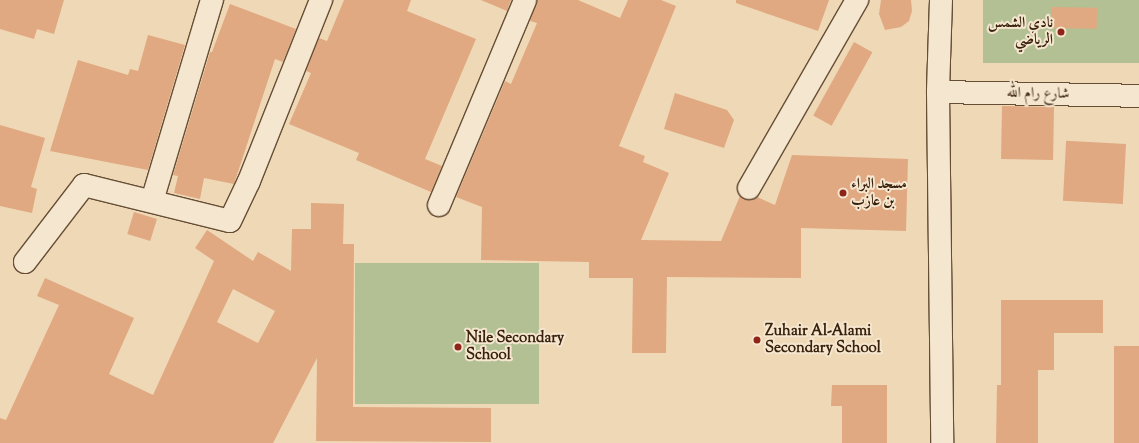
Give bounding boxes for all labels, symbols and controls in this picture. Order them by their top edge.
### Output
place label: نادي الشمس الرياضي [988,14,1053,49]
marker: نادي الشمس الرياضي [1056,27,1066,37]
street label: شارع رام الله [1006,84,1070,104]
place label: مسجد البراء بن عازب [851,175,907,210]
marker: مسجد البراء بن عازب [838,188,848,198]
place label: Zuhair Al-Alami Secondary School [765,322,881,357]
place label: Nile Secondary School [466,329,564,364]
marker: Zuhair Al-Alami Secondary School [752,335,762,345]
marker: Nile Secondary School [453,342,463,352]

